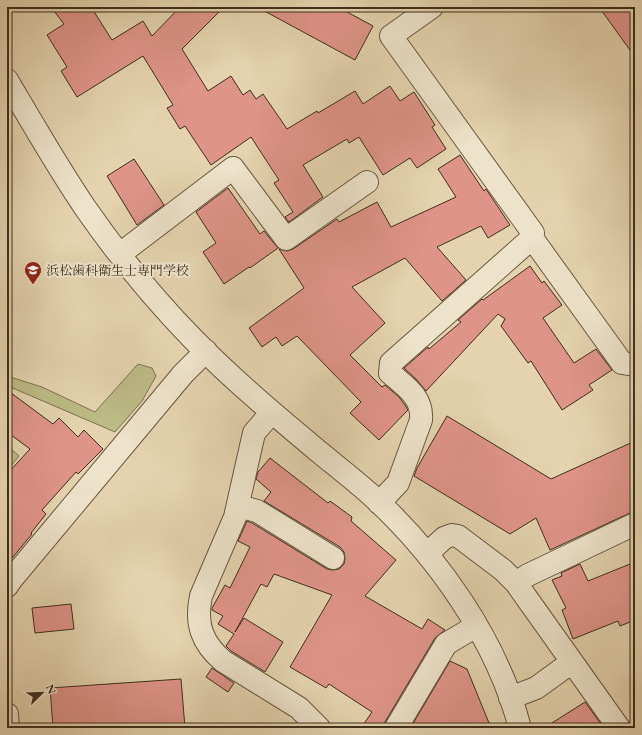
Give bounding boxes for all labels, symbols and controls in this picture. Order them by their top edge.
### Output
school or university icon: 浜松歯科衛生士専門学校 [23,260,43,285]
place label: 浜松歯科衛生士専門学校 [46,262,189,279]
north arrow [22,673,62,713]
text: N [43,682,59,696]

